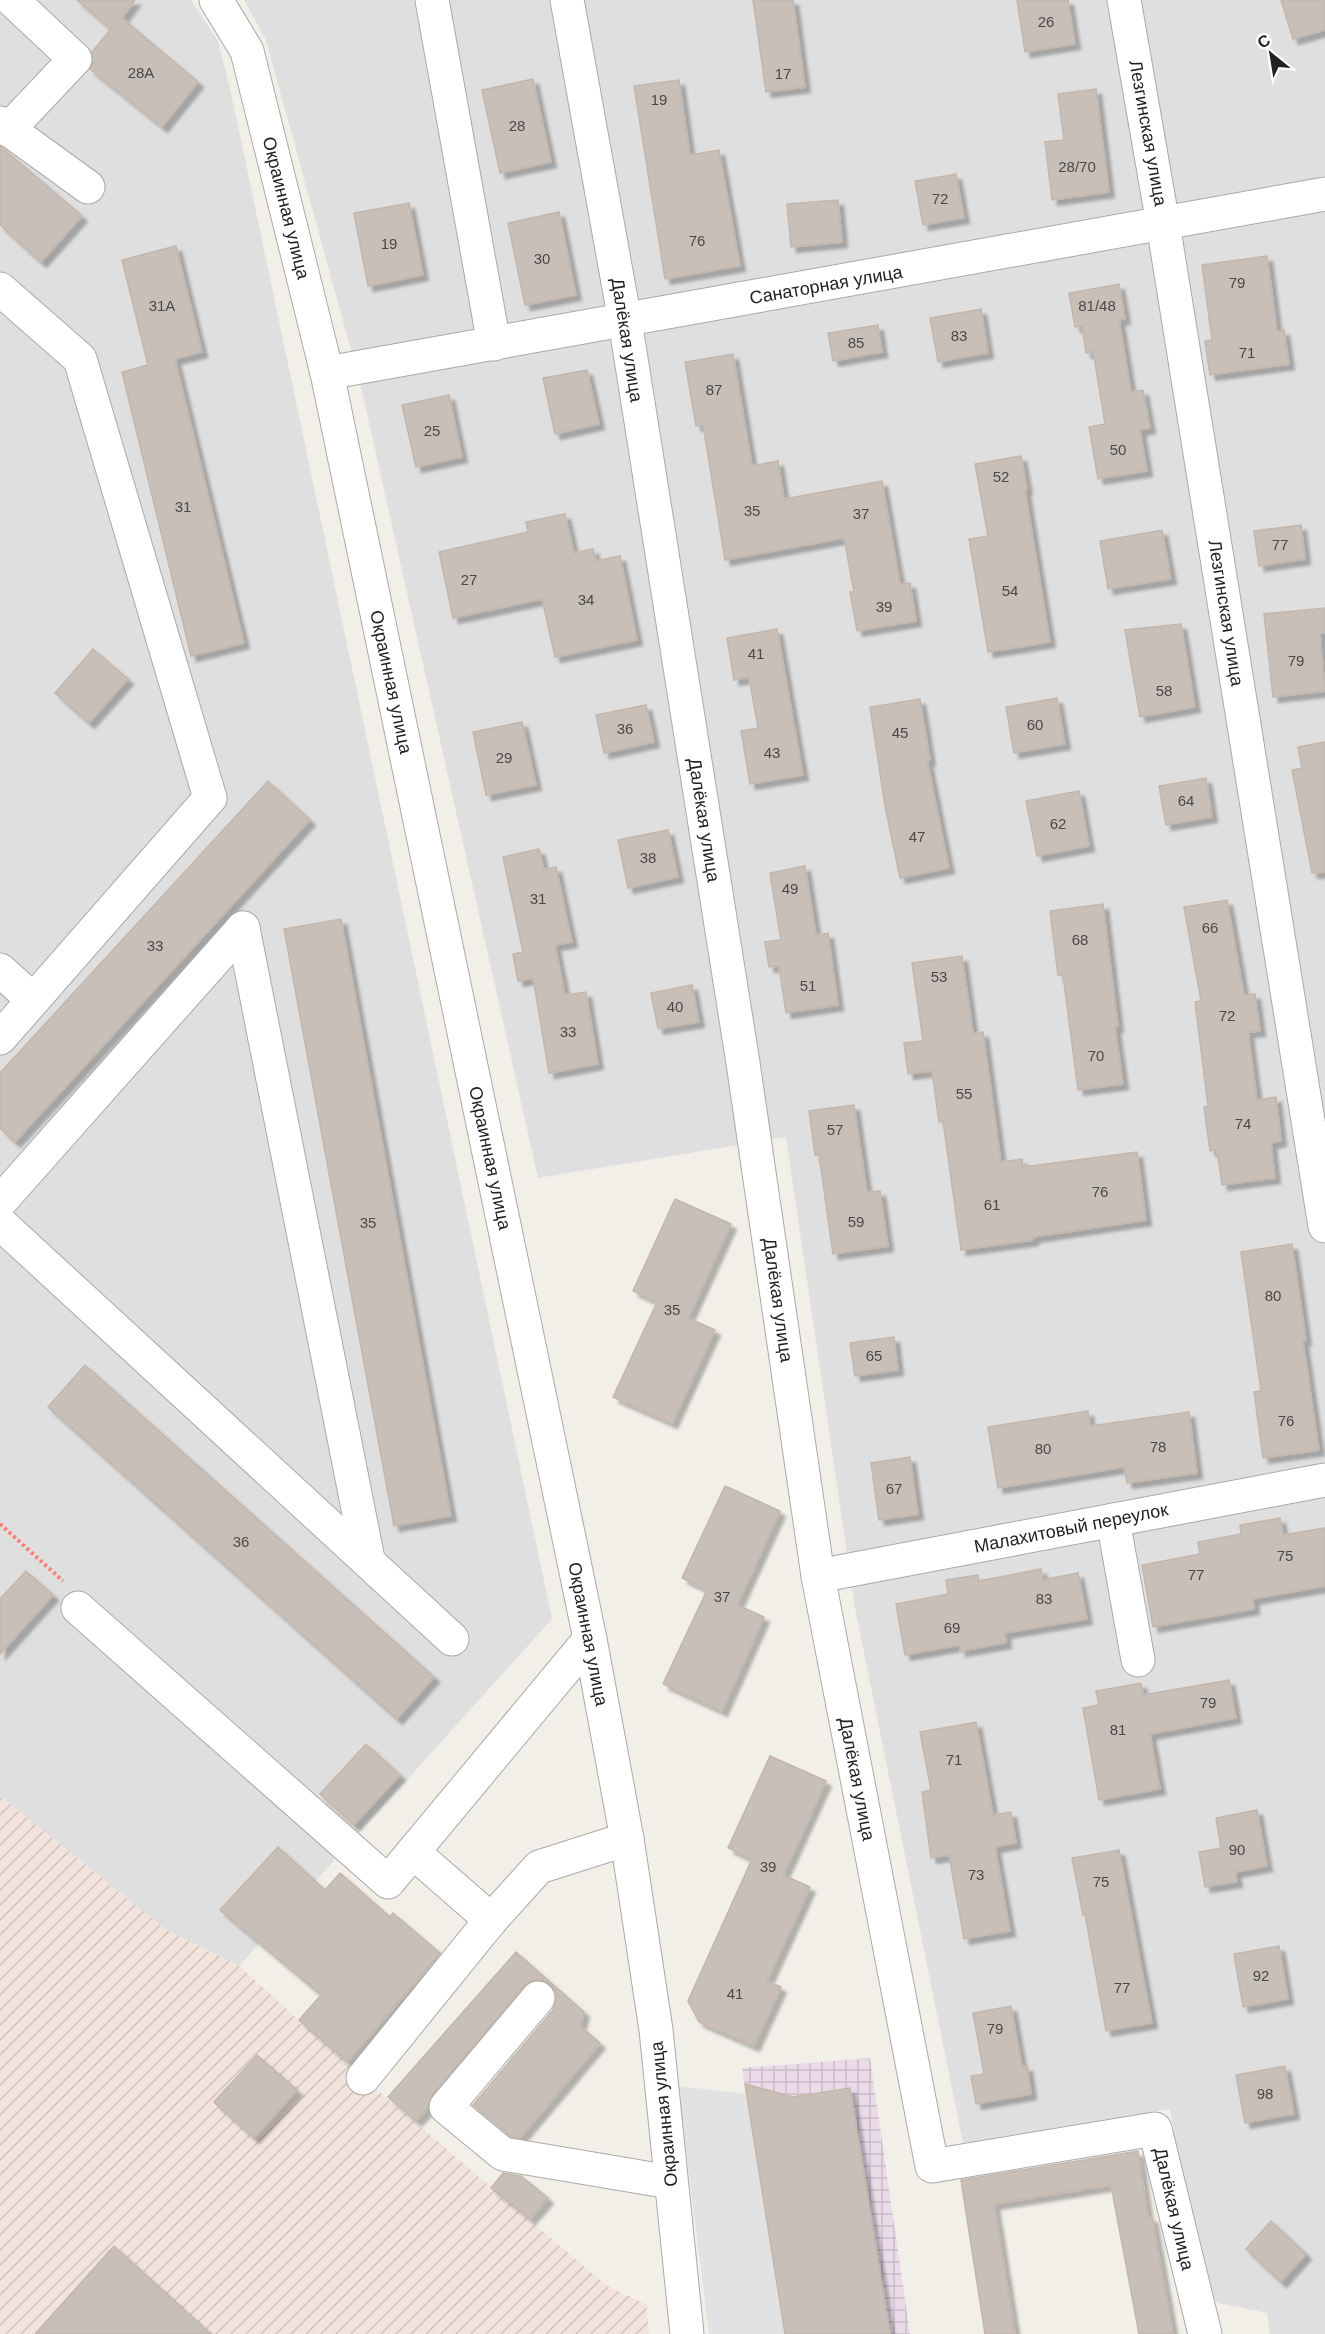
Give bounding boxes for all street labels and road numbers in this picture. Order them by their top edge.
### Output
street label: Лезгинская улица [1125,59,1171,208]
street label: Окраинная улица [259,135,314,282]
street label: Санаторная улица [748,262,905,308]
street label: Далёкая улица [607,277,647,404]
street label: Лезгинская улица [1205,538,1248,689]
street label: Окраинная улица [366,608,416,756]
street label: Далёкая улица [684,757,724,884]
street label: Окраинная улица [465,1084,515,1232]
street label: Далёкая улица [759,1237,797,1364]
street label: Малахитовый переулок [972,1499,1170,1557]
street label: Окраинная улица [564,1560,612,1709]
street label: Далёкая улица [835,1716,879,1843]
street label: Окраинная улица [646,2039,682,2188]
street label: Далёкая улица [1150,2146,1198,2273]

